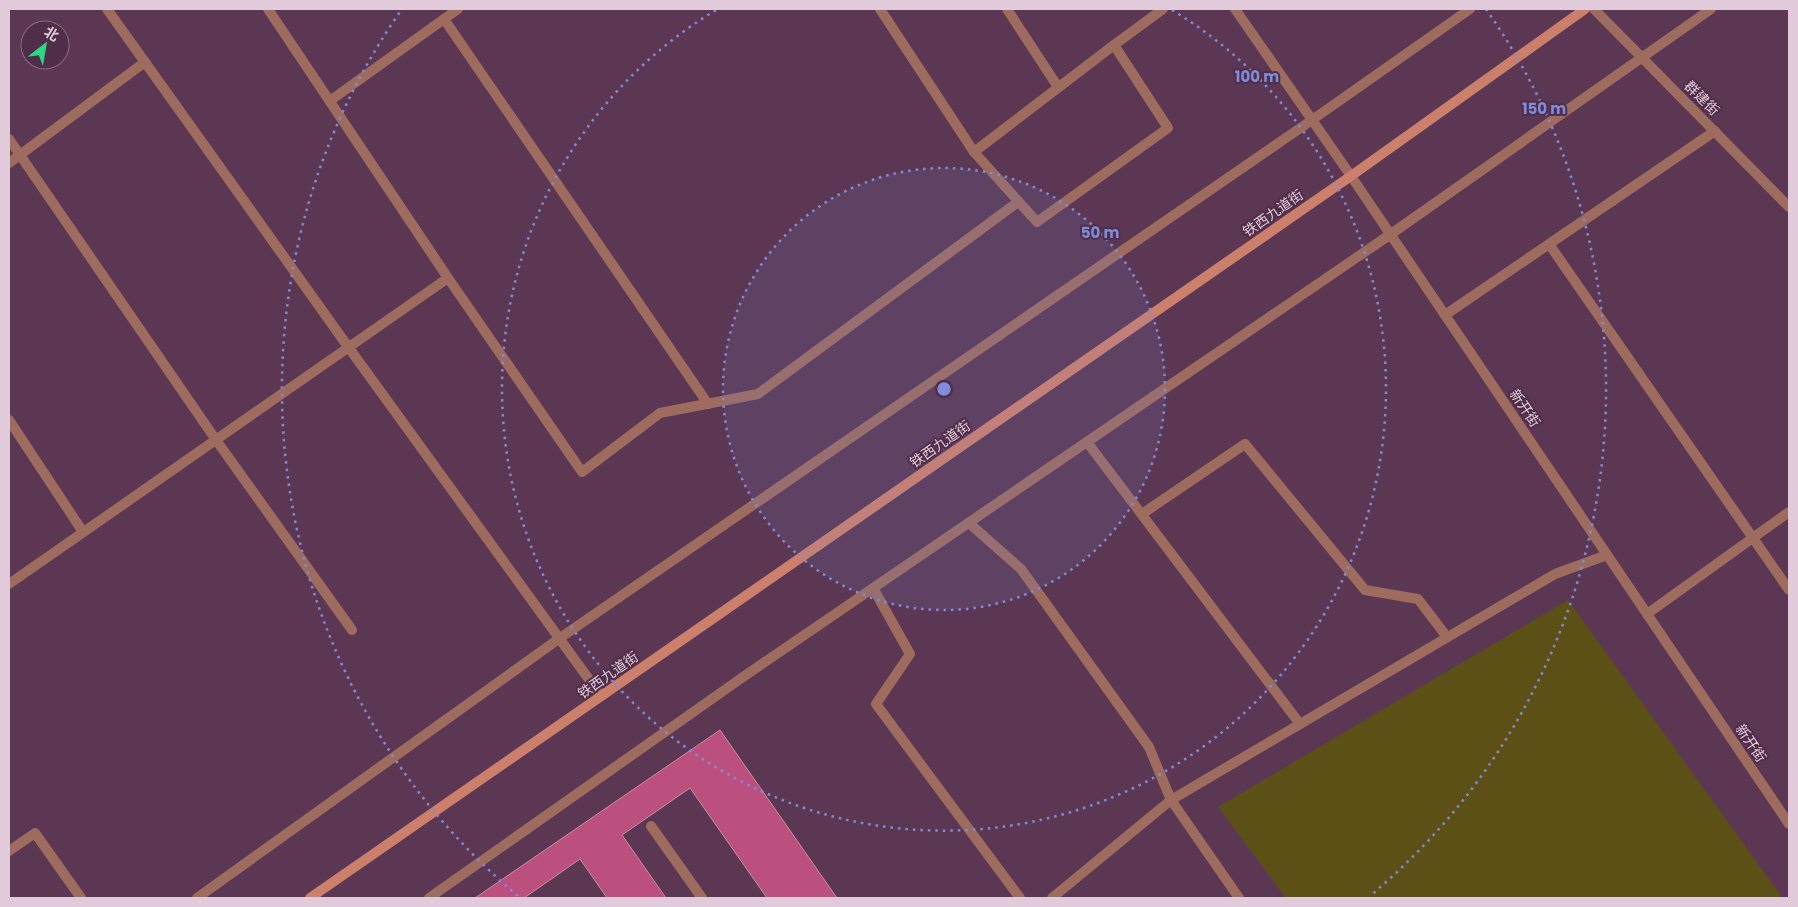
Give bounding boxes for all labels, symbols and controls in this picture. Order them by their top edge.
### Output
north arrow [20,20,70,70]
text: 北 [41,22,63,46]
text: 100 m [1235,66,1279,87]
street label: 群建街 [1680,76,1724,120]
text: 150 m [1522,98,1566,119]
street label: 铁西九道街 [1239,185,1307,241]
text: 50 m [1081,222,1119,243]
centre of rings [935,380,953,398]
street label: 新开街 [1505,385,1545,431]
street label: 铁西九道街 [906,416,974,472]
street label: 铁西九道街 [574,647,642,703]
street label: 新开街 [1731,720,1771,766]

